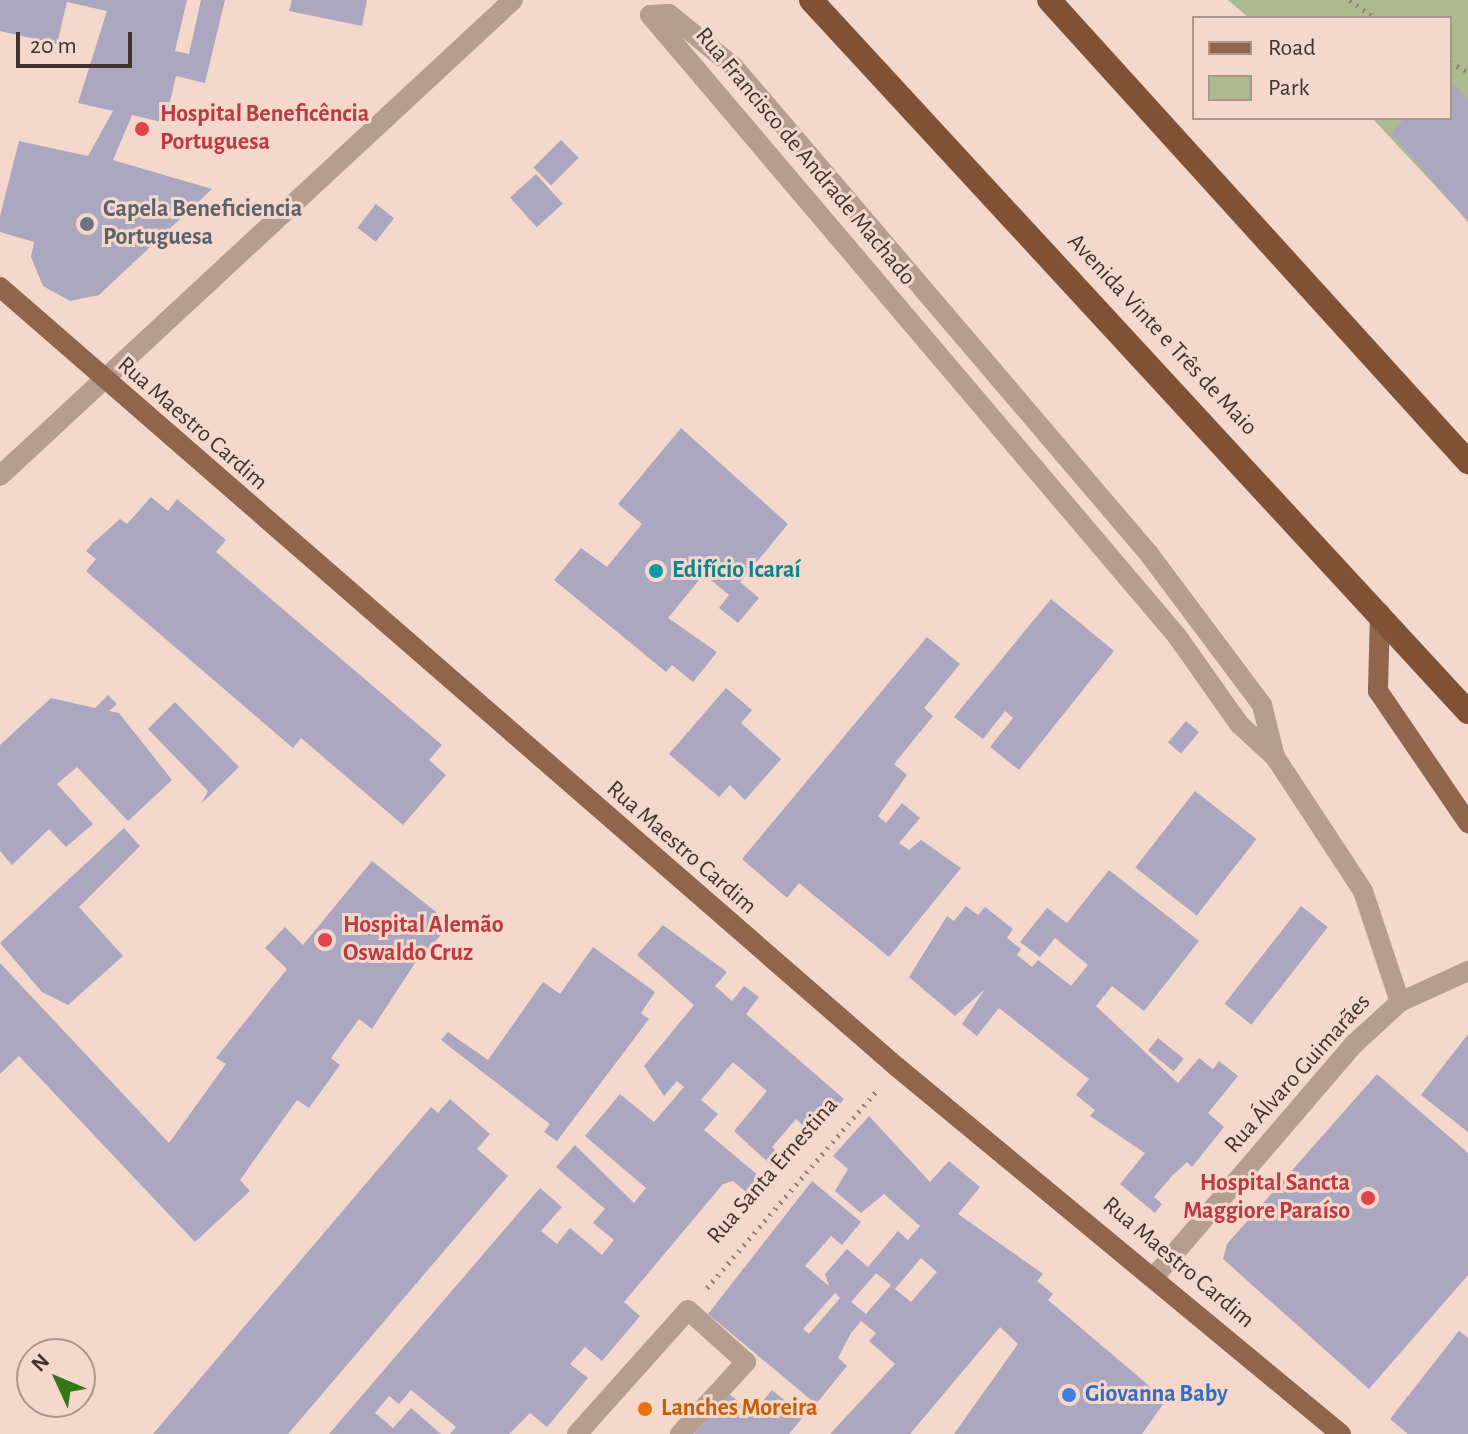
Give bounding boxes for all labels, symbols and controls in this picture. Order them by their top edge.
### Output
scale bar [20,16,136,66]
legend [1192,16,1452,120]
street label: Rua Francisco de Andrade Machado [689,22,921,292]
text: 20 m [30,34,77,58]
text: Road [1268,36,1316,60]
text: Park [1268,76,1309,100]
place label: Hospital Beneficência Portuguesa [160,101,369,157]
marker: Hospital Beneficência Portuguesa [131,118,153,140]
place label: Capela Beneficiencia Portuguesa [103,196,302,252]
marker: Capela Beneficiencia Portuguesa [78,215,96,233]
street label: Avenida Vinte e Três de Maio [1061,228,1263,442]
street label: Rua Maestro Cardim [111,351,273,497]
place label: Edifício Icaraí [672,557,801,585]
marker: Edifício Icaraí [647,562,665,580]
street label: Rua Maestro Cardim [600,775,762,921]
place label: Hospital Alemão Oswaldo Cruz [343,912,504,968]
marker: Hospital Alemão Oswaldo Cruz [314,929,336,951]
street label: Rua Álvaro Guimarães [1219,988,1377,1160]
street label: Rua Santa Ernestina [701,1092,845,1250]
place label: Hospital Sancta Maggiore Paraíso [1183,1170,1350,1226]
marker: Hospital Sancta Maggiore Paraíso [1357,1187,1379,1209]
street label: Rua Maestro Cardim [1096,1191,1260,1335]
north arrow [16,1338,96,1418]
text: N [27,1350,53,1376]
place label: Giovanna Baby [1085,1381,1228,1409]
marker: Giovanna Baby [1060,1386,1078,1404]
place label: Lanches Moreira [661,1395,818,1423]
marker: Lanches Moreira [636,1400,654,1418]

